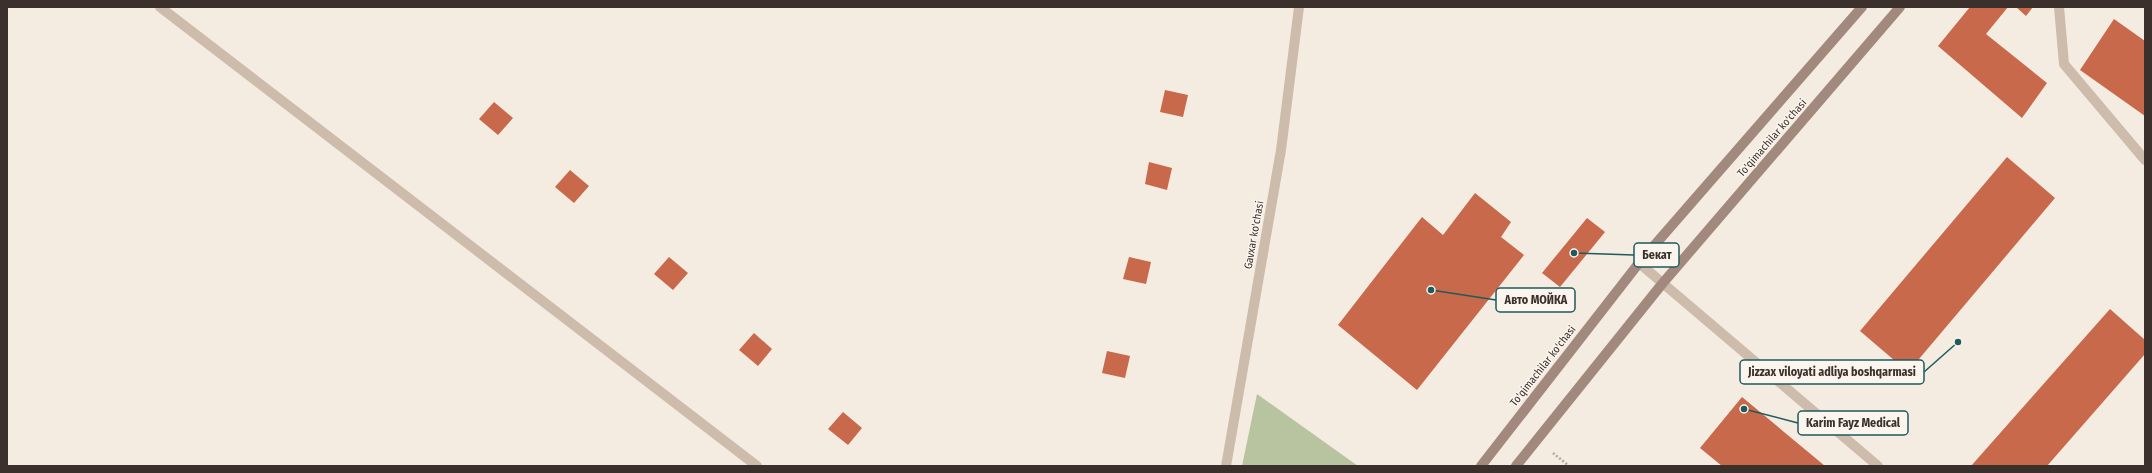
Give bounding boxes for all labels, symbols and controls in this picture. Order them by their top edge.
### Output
street label: To'qimachilar ko'chasi [1735,96,1809,180]
street label: Gavxar ko'chasi [1242,200,1266,270]
callout: Бекат [1634,243,1679,267]
text: Бекат [1642,248,1672,262]
callout: Авто МОЙКА [1496,288,1575,312]
text: Авто МОЙКА [1504,292,1568,307]
street label: To'qimachilar ko'chasi [1507,323,1579,409]
callout: Jizzax viloyati adliya boshqarmasi [1740,360,1924,384]
text: Jizzax viloyati adliya boshqarmasi [1747,365,1916,379]
callout: Karim Fayz Medical [1798,411,1908,435]
text: Karim Fayz Medical [1806,416,1901,430]

